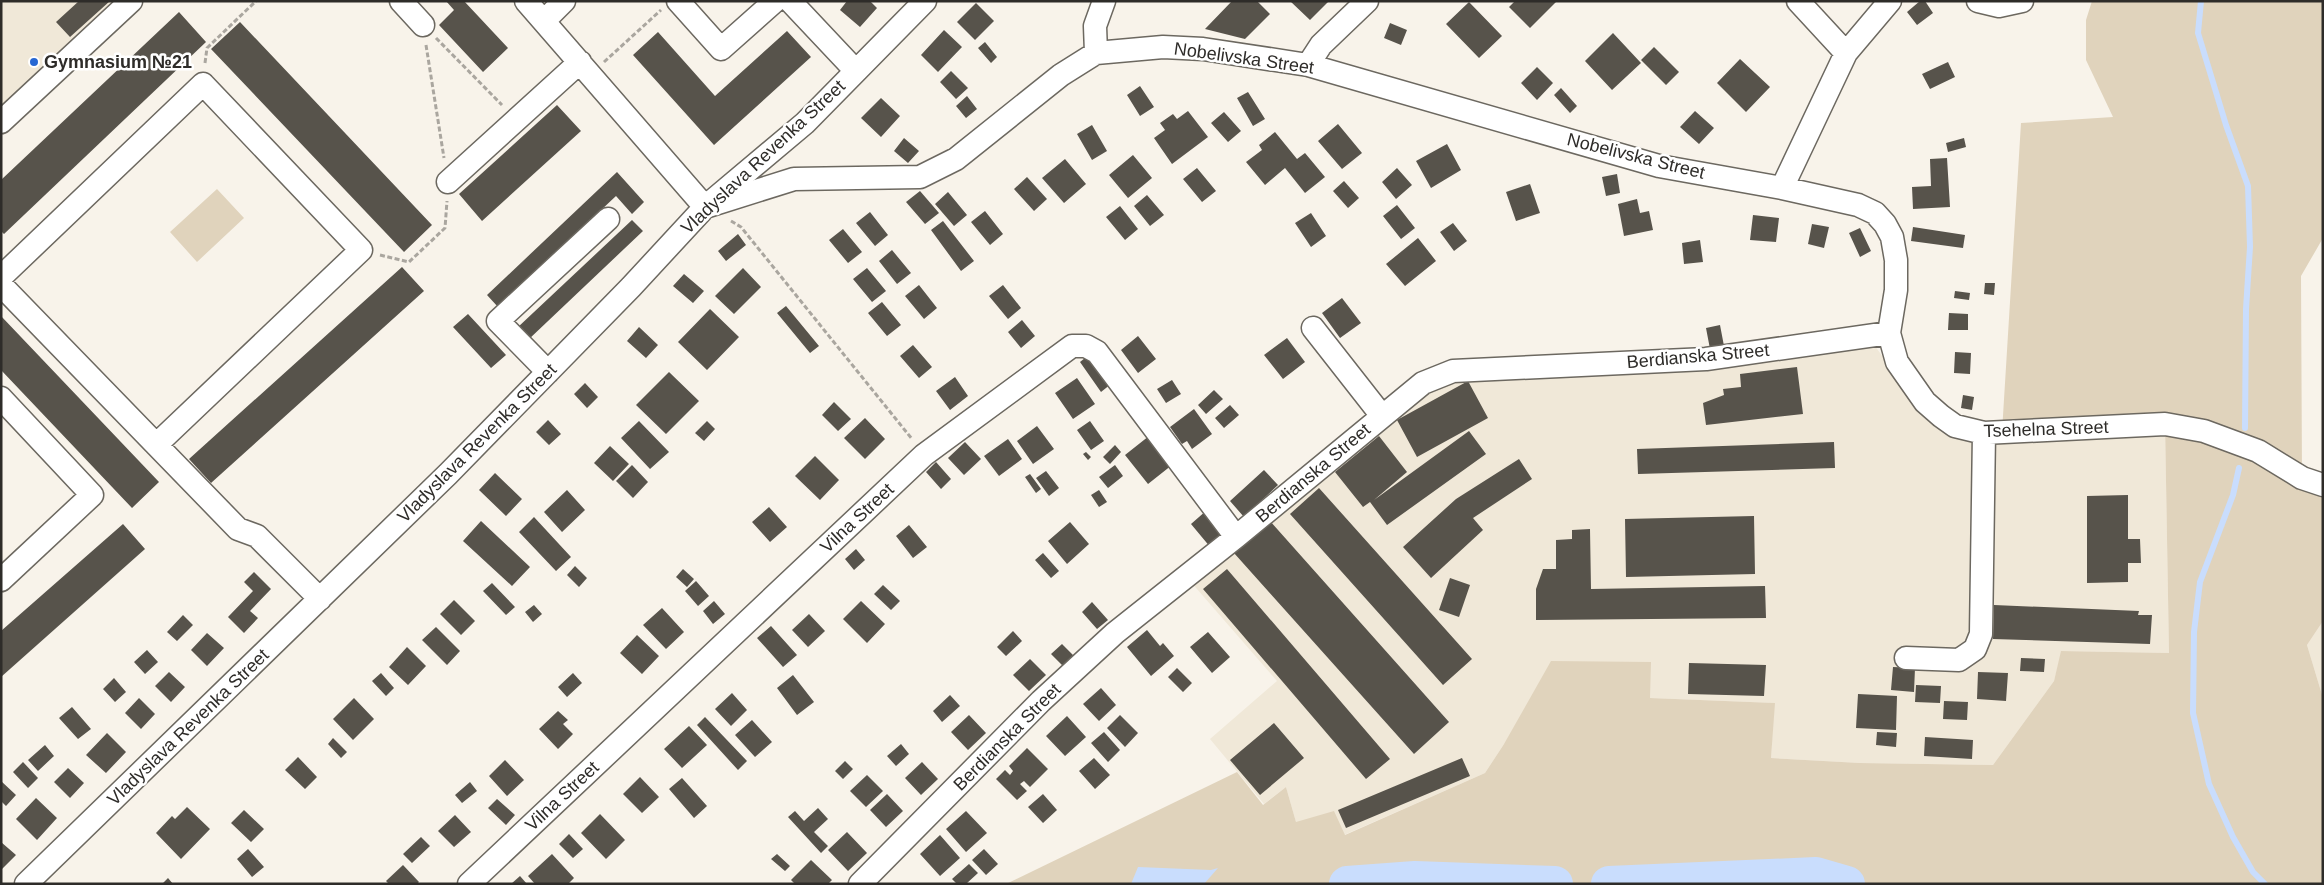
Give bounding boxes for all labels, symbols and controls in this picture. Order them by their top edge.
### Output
street label: Nobelivska Street [1173,38,1315,78]
place label: Gymnasium №21 [44,52,192,72]
marker: Gymnasium №21 [28,56,40,68]
street label: Vladyslava Revenka Street [677,76,849,238]
street label: Nobelivska Street [1565,129,1707,183]
street label: Berdianska Street [1626,340,1770,372]
street label: Vladyslava Revenka Street [394,360,560,526]
street label: Tsehelna Street [1983,417,2109,441]
street label: Berdianska Street [1252,419,1374,527]
street label: Vilna Street [816,479,898,557]
street label: Vladyslava Revenka Street [103,645,273,809]
street label: Berdianska Street [949,679,1065,795]
street label: Vilna Street [521,757,603,835]

